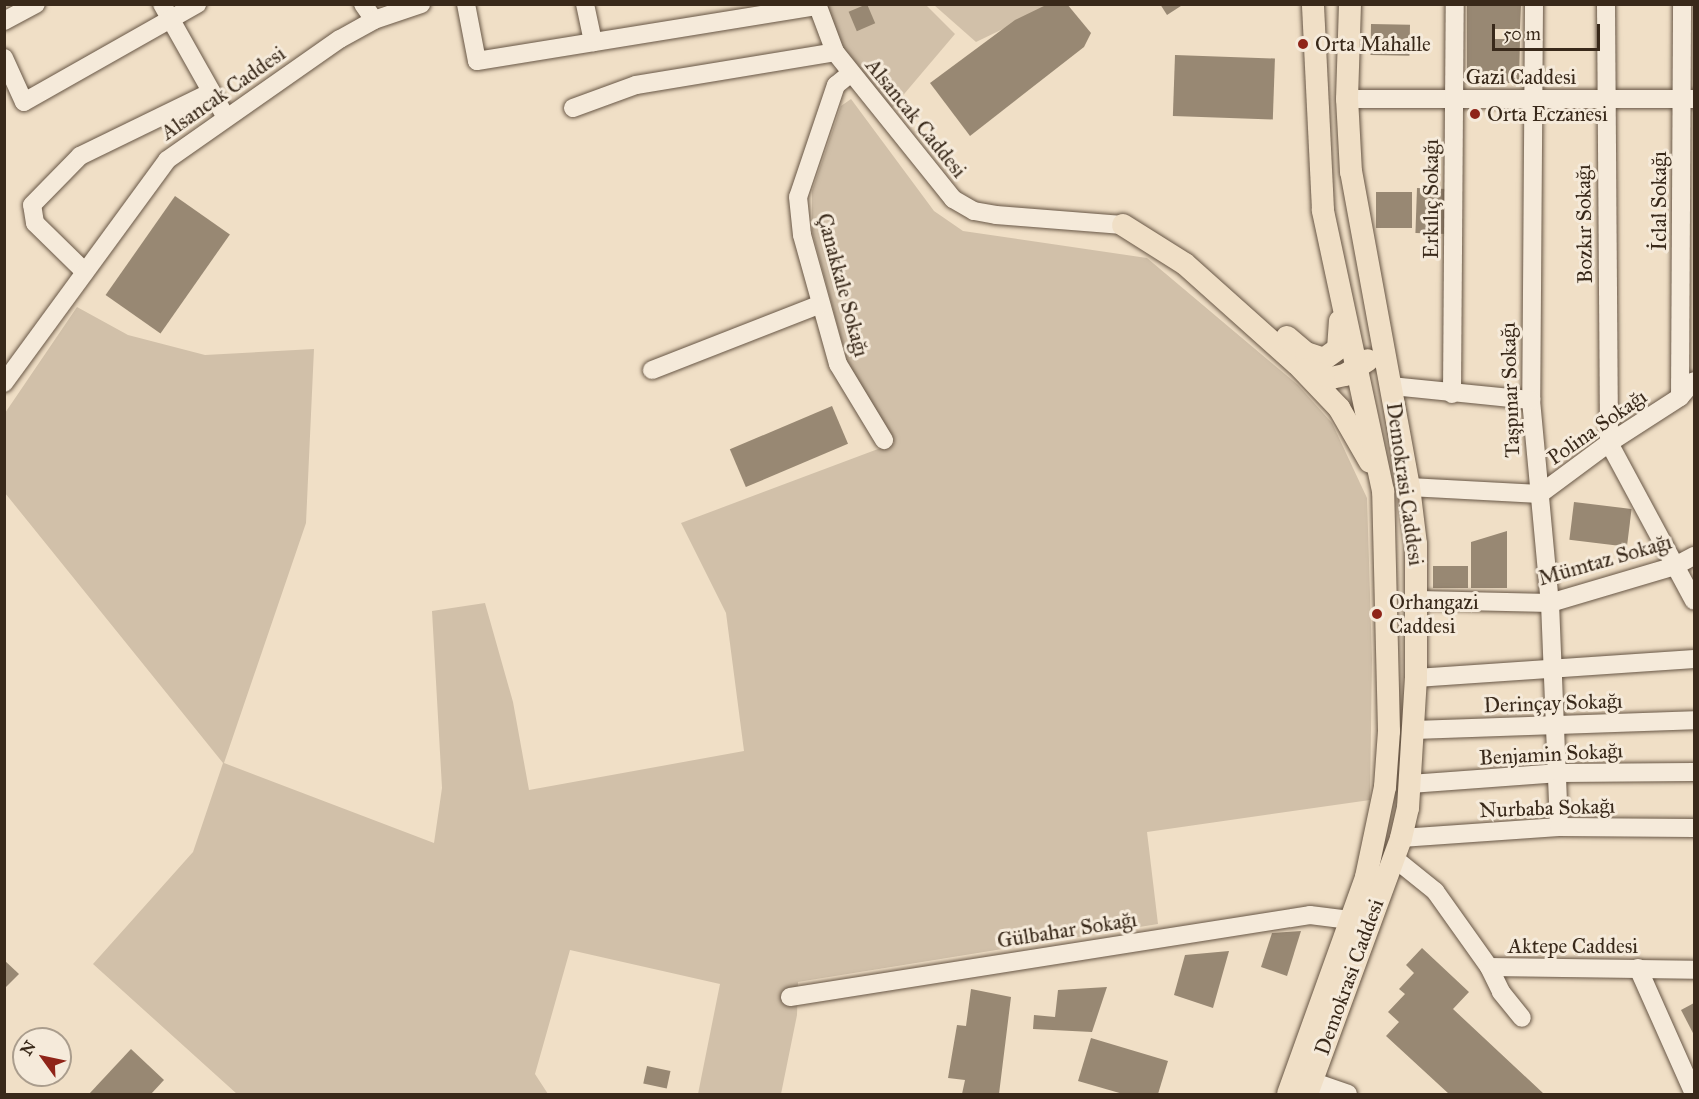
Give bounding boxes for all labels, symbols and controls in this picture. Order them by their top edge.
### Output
scale bar [1495,12,1603,50]
text: 50 m [1503,23,1541,45]
place label: Orta Mahalle [1315,31,1431,57]
marker: Orta Mahalle [1296,37,1310,51]
street label: Alsancak Caddesi [156,41,290,145]
street label: Alsancak Caddesi [860,53,972,183]
street label: Gazi Caddesi [1466,64,1576,90]
place label: Orta Eczanesi [1487,101,1608,127]
marker: Orta Eczanesi [1468,107,1482,121]
street label: Erkılıç Sokağı [1418,139,1444,259]
street label: İclal Sokağı [1646,151,1672,251]
street label: Bozkır Sokağı [1570,164,1598,284]
street label: Çanakkale Sokağı [812,210,874,360]
street label: Taşpınar Sokağı [1495,322,1525,458]
street label: Polina Sokağı [1543,384,1651,470]
street label: Demokrasi Caddesi [1381,401,1429,567]
street label: Mümtaz Sokağı [1535,529,1675,591]
place label: Orhangazi Caddesi [1389,589,1479,639]
marker: Orhangazi Caddesi [1370,607,1384,621]
street label: Derinçay Sokağı [1483,688,1623,718]
street label: Benjamin Sokağı [1478,738,1624,770]
street label: Nurbaba Sokağı [1479,793,1615,823]
street label: Demokrasi Caddesi [1309,895,1389,1059]
street label: Gülbahar Sokağı [995,907,1139,953]
street label: Aktepe Caddesi [1508,933,1638,959]
north arrow [12,1027,72,1087]
text: N [16,1037,40,1059]

